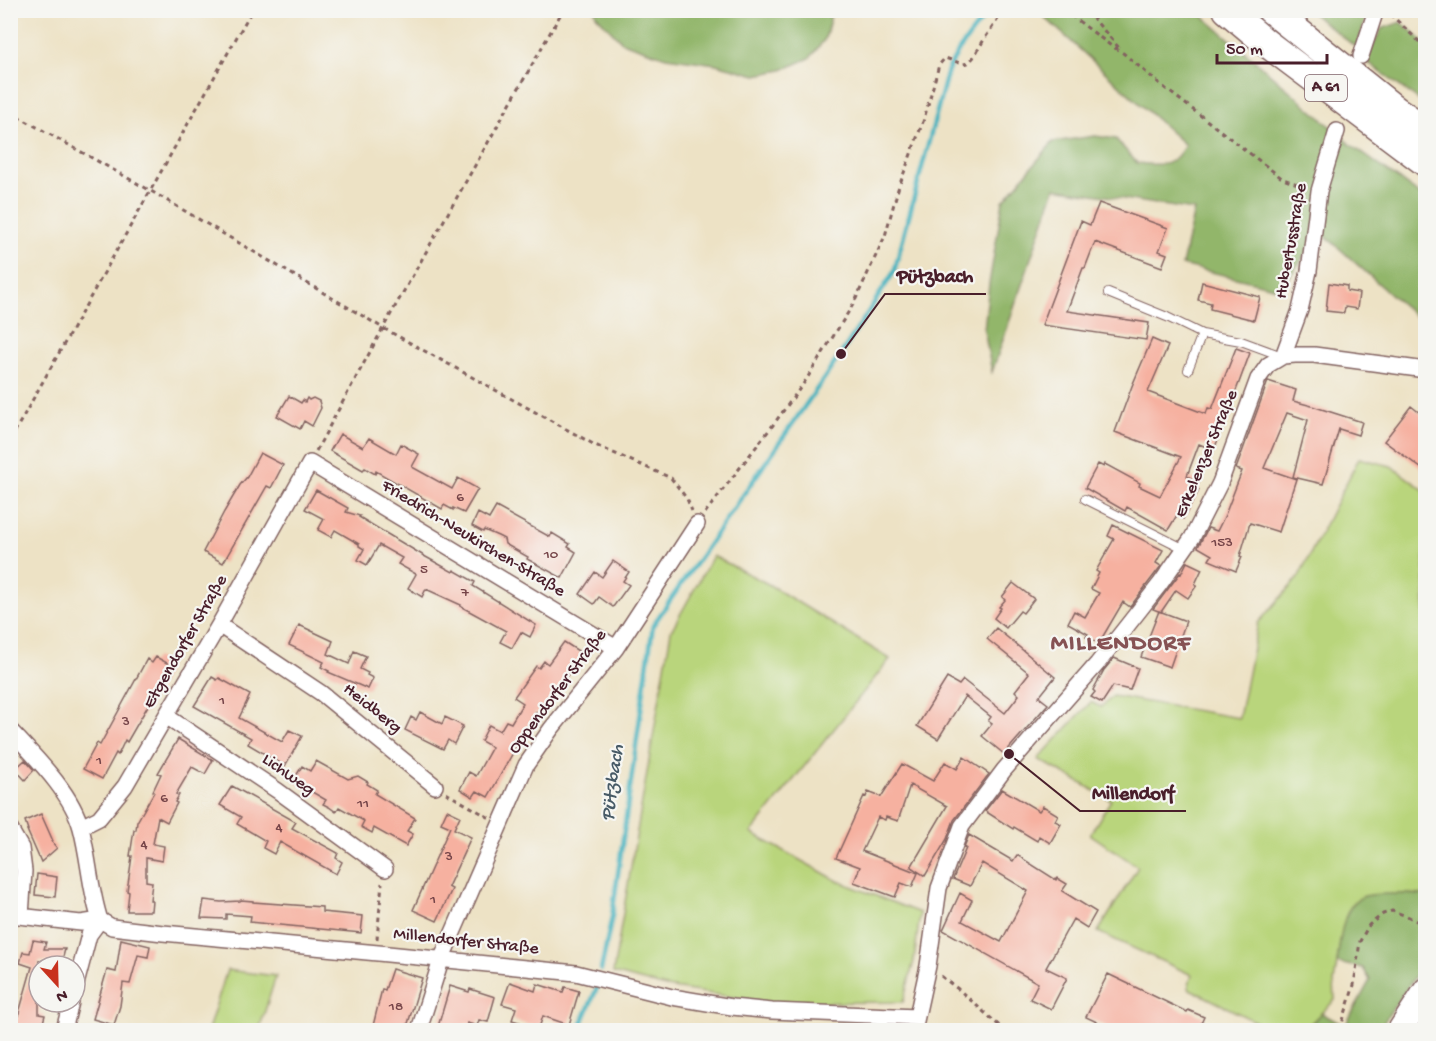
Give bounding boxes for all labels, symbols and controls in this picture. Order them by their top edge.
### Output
scale bar [1217,27,1326,65]
text: 50 m [1226,40,1263,61]
road number: A 61 [1305,75,1347,101]
street label: Hubertusstraße [1272,181,1313,300]
callout: Pützbach [885,256,986,294]
text: Pützbach [896,267,974,290]
street label: Erkelenzer Straße [1171,386,1244,521]
street label: Friedrich-Neukirchen-Straße [377,475,569,603]
house number: 6 [456,489,464,507]
house number: 153 [1210,534,1233,552]
house number: 10 [543,546,559,564]
house number: 5 [420,561,428,579]
street label: Etgendorfer Straße [139,571,233,712]
house number: 7 [460,584,470,602]
street label: Oppendorfer Straße [504,625,612,758]
district label: MILLENDORF [1051,630,1191,659]
street label: Heidberg [338,679,406,739]
house number: 1 [218,692,225,710]
house number: 3 [121,713,130,731]
water label: Pützbach [597,743,631,823]
street label: Lichweg [257,749,319,801]
house number: 1 [95,752,102,770]
callout: Millendorf [1080,773,1186,811]
text: Millendorf [1092,784,1176,807]
house number: 6 [160,790,168,808]
house number: 11 [356,795,369,813]
house number: 4 [275,819,283,837]
house number: 4 [140,836,148,854]
house number: 3 [444,848,453,866]
house number: 1 [429,891,436,909]
street label: Millendorfer Straße [392,924,540,960]
north arrow [27,954,87,1014]
text: N [52,984,70,1006]
house number: 18 [388,998,403,1016]

